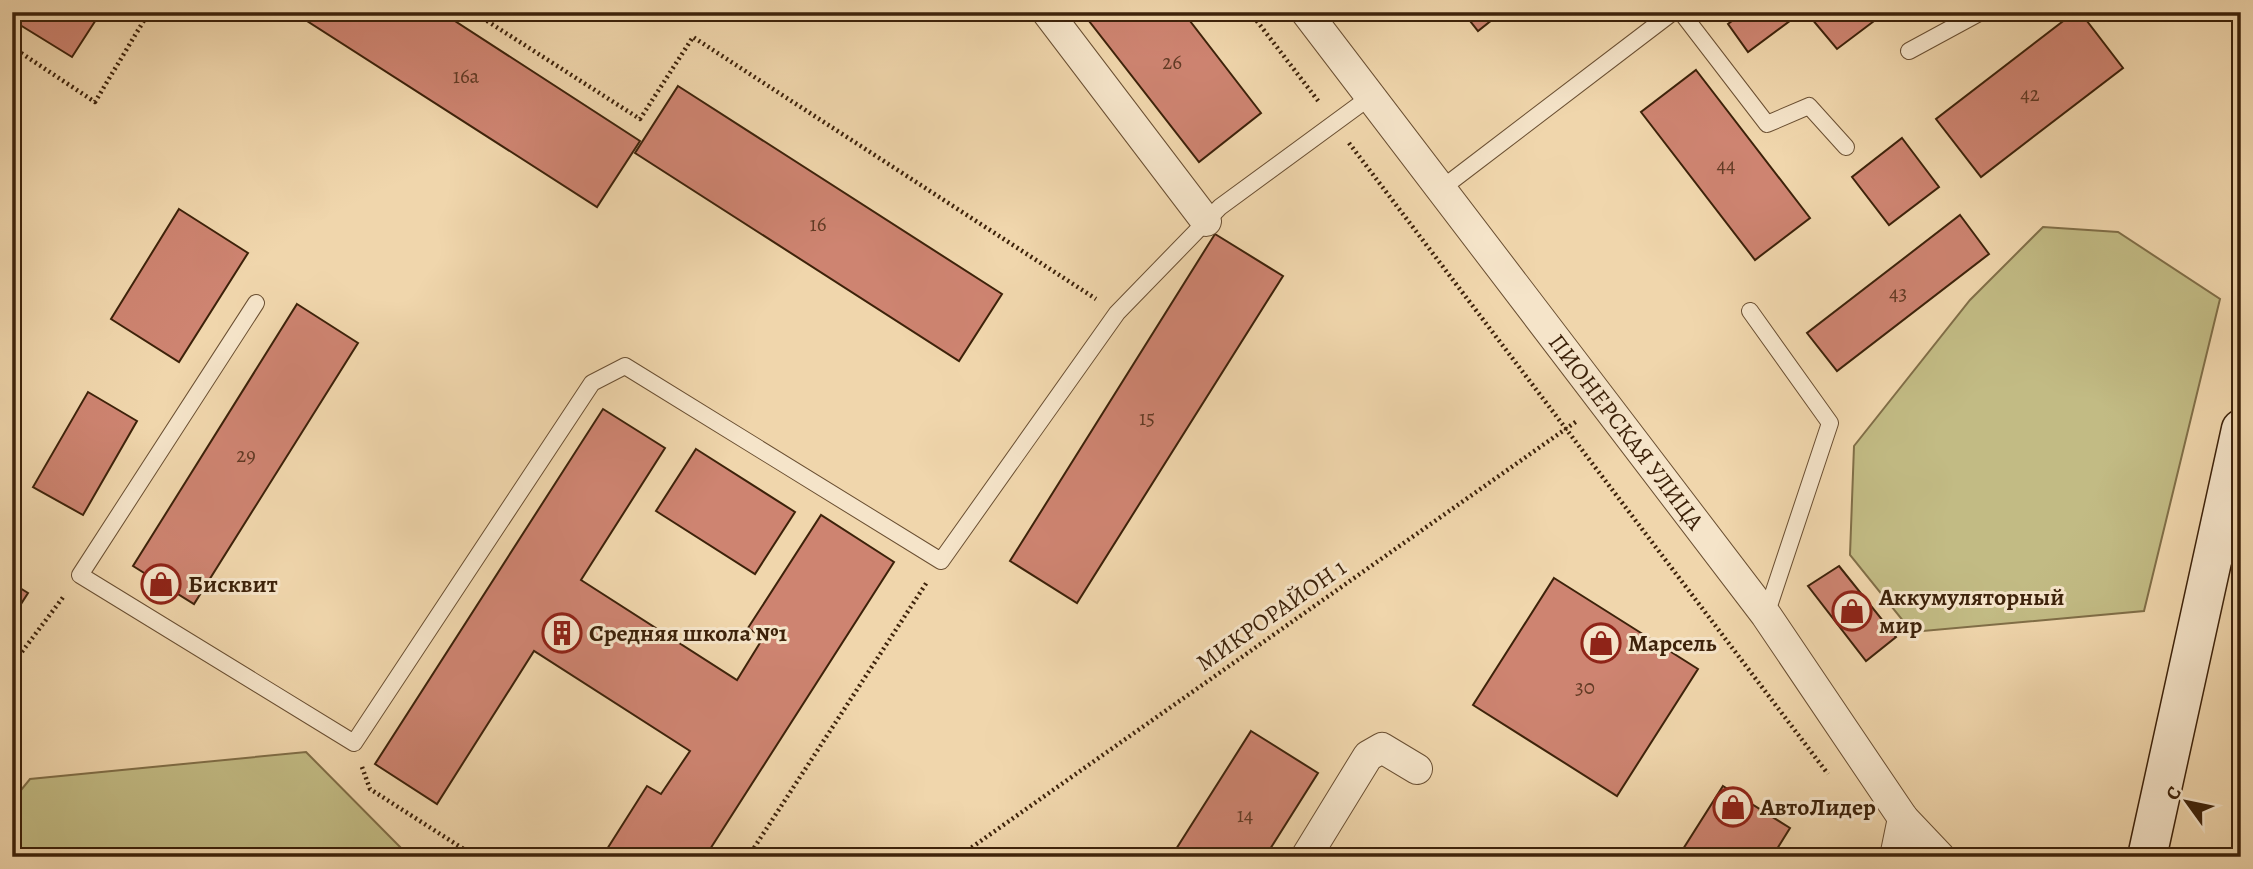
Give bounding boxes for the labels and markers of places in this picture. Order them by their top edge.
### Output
shop icon: Бисквит [140,563,182,605]
place label: Бисквит [188,568,278,600]
place label: Аккумуляторный мир [1878,581,2064,641]
shop icon: Аккумуляторный мир [1831,590,1873,632]
building icon: Средняя школа №1 [541,612,583,654]
place label: Средняя школа №1 [589,617,788,649]
shop icon: Марсель [1580,622,1622,664]
place label: Марсель [1628,627,1717,659]
shop icon: АвтоЛидер [1712,786,1754,828]
place label: АвтоЛидер [1759,791,1876,823]

